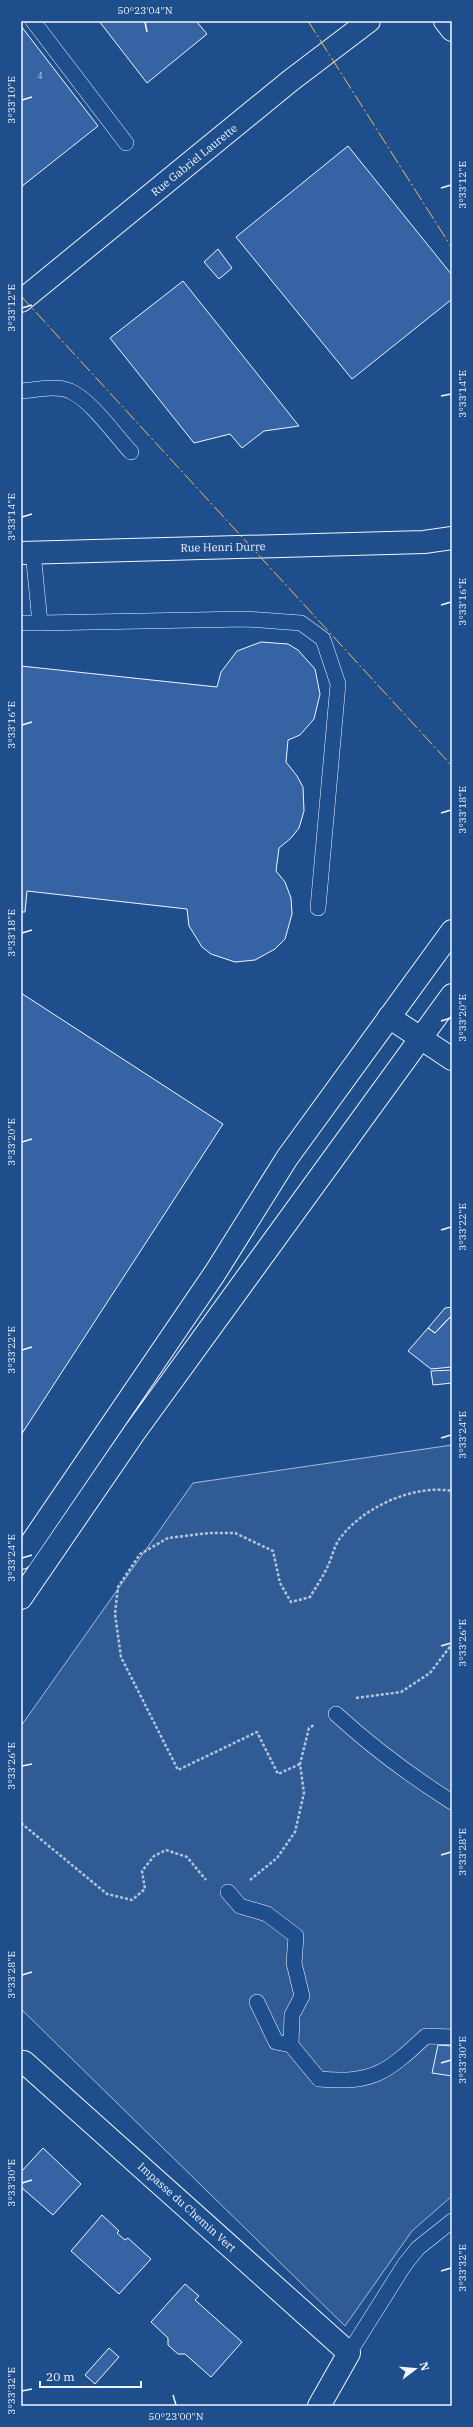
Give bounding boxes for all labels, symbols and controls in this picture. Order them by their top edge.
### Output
text: 50°23'04"N [118,4,173,17]
house number: 4 [37,70,43,81]
text: 3°33'10"E [5,76,18,124]
street label: Rue Gabriel Laurette [148,121,240,199]
text: 3°33'12"E [456,161,469,209]
text: 3°33'12"E [5,284,18,332]
text: 3°33'14"E [456,370,469,418]
text: 3°33'14"E [5,493,18,541]
street label: Rue Henri Durre [180,539,266,555]
text: 3°33'16"E [456,578,469,626]
text: 3°33'16"E [5,701,18,749]
text: 3°33'18"E [456,786,469,834]
text: 3°33'18"E [5,909,18,957]
text: 3°33'20"E [456,994,469,1042]
text: 3°33'20"E [5,1118,18,1166]
text: 3°33'22"E [456,1203,469,1251]
text: 3°33'22"E [5,1326,18,1374]
text: 3°33'24"E [456,1411,469,1459]
text: 3°33'24"E [5,1534,18,1582]
text: 3°33'26"E [456,1619,469,1667]
text: 3°33'26"E [5,1742,18,1790]
text: 3°33'28"E [456,1828,469,1876]
text: 3°33'28"E [5,1951,18,1999]
text: 3°33'30"E [456,2036,469,2084]
text: 3°33'30"E [5,2159,18,2207]
street label: Impasse du Chemin Vert [135,2159,239,2255]
text: 3°33'32"E [456,2244,469,2292]
north arrow [395,2349,435,2389]
text: N [417,2360,433,2373]
scale bar [40,2363,141,2389]
text: 3°33'32"E [5,2367,18,2415]
text: 20 m [46,2369,75,2384]
text: 50°23'00"N [149,2410,204,2423]

